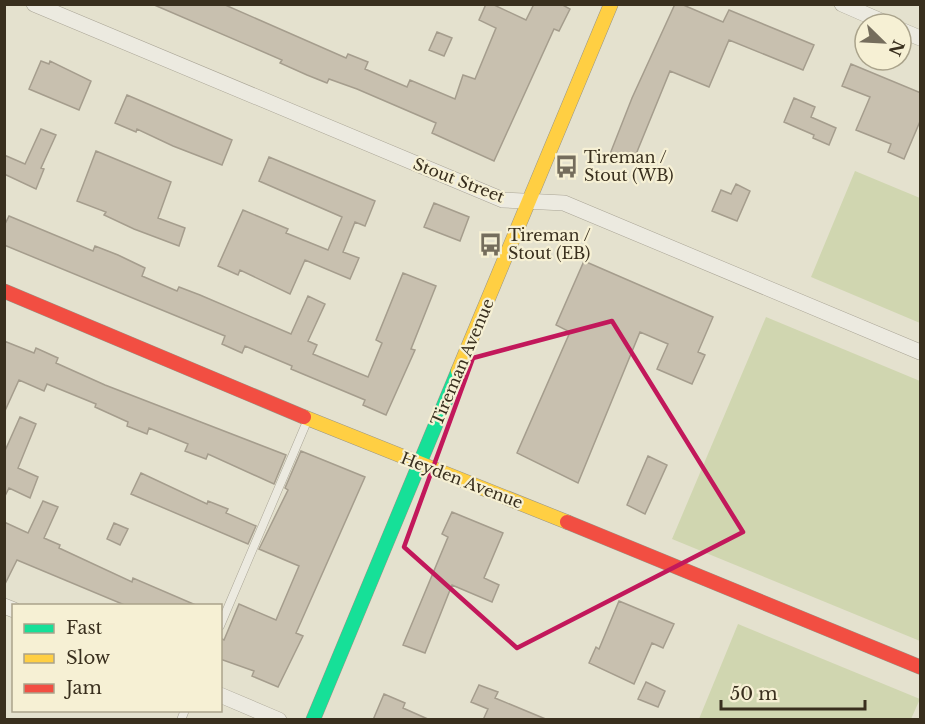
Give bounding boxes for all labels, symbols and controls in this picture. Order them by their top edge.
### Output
north arrow [853,12,913,72]
text: N [885,37,909,59]
place label: Tireman / Stout (WB) [584,147,674,185]
street label: Stout Street [410,153,508,207]
bus stop icon: Tireman / Stout (WB) [553,153,579,179]
place label: Tireman / Stout (EB) [508,225,591,263]
bus stop icon: Tireman / Stout (EB) [477,231,503,257]
street label: Tireman Avenue [426,295,498,429]
street label: Heyden Avenue [398,448,526,512]
legend [12,604,222,712]
text: Fast [66,617,103,639]
text: Slow [66,647,111,669]
scale bar [721,673,865,711]
text: Jam [64,677,102,699]
text: 50 m [730,683,778,705]

